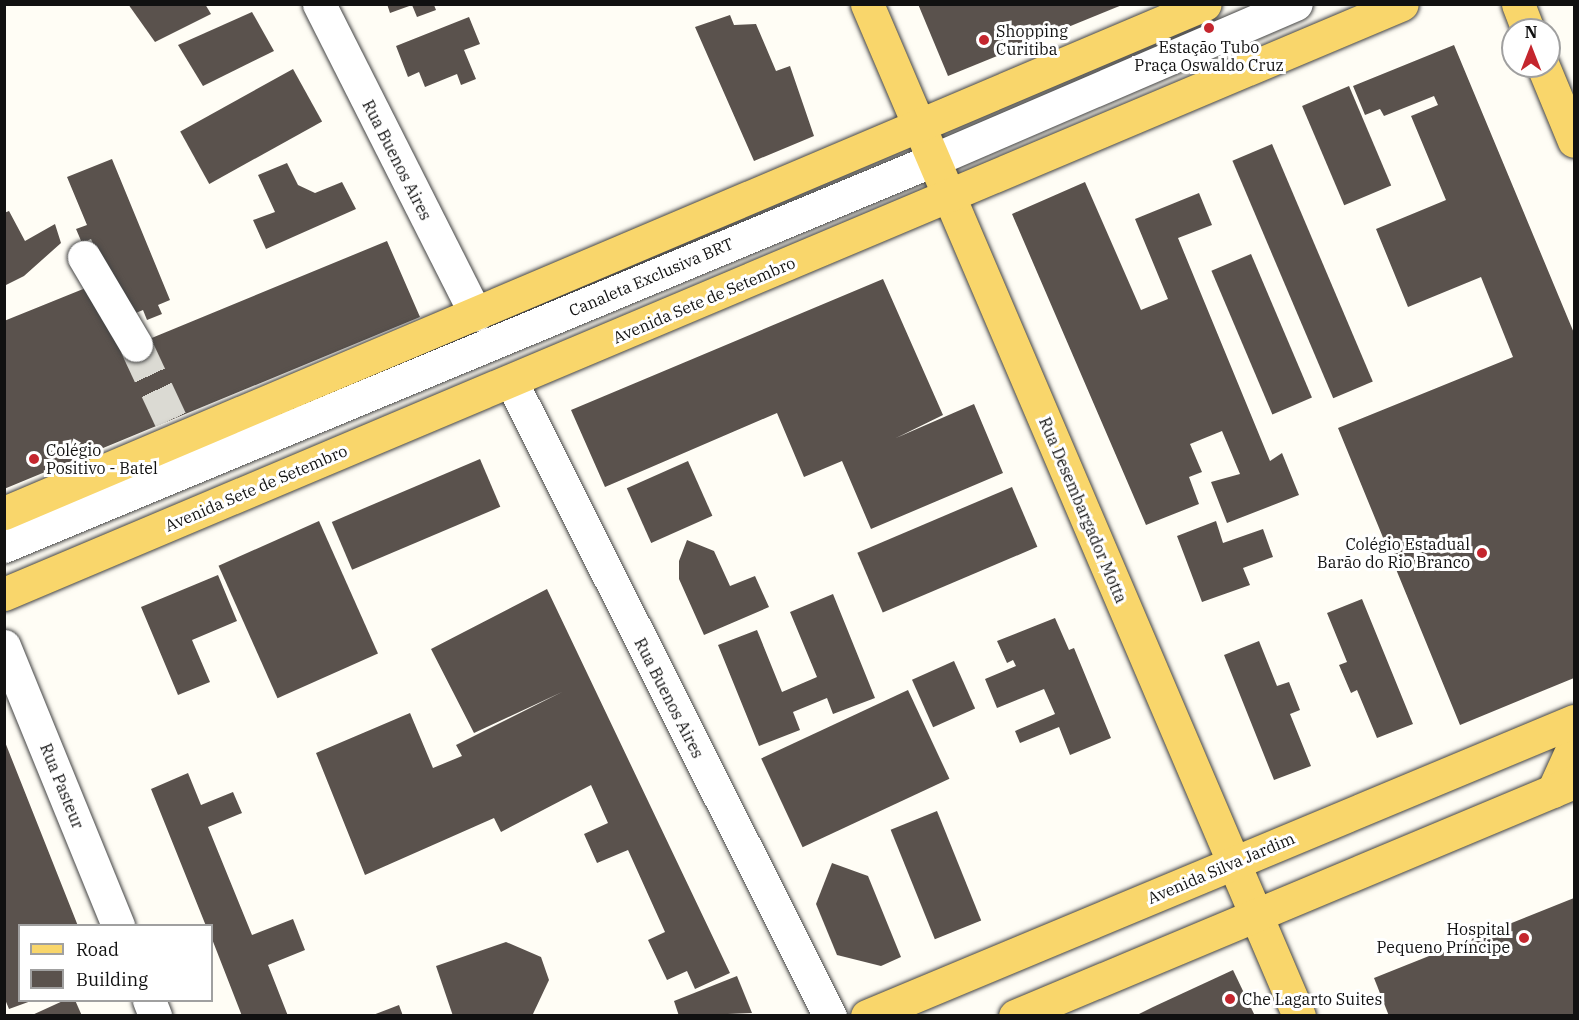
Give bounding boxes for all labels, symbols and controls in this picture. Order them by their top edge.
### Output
north arrow [1501,18,1561,78]
place label: Shopping Curitiba [996,21,1068,59]
marker: Estação Tubo Praça Oswaldo Cruz [1202,21,1216,35]
text: N [1525,22,1537,42]
marker: Shopping Curitiba [977,33,991,47]
place label: Estação Tubo Praça Oswaldo Cruz [1134,37,1284,75]
street label: Rua Buenos Aires [358,97,436,223]
street label: Canaleta Exclusiva BRT [566,234,736,320]
street label: Avenida Sete de Setembro [610,253,798,347]
street label: Rua Desembargador Motta [1035,414,1131,606]
place label: Colégio Positivo - Batel [46,440,158,478]
street label: Avenida Sete de Setembro [162,441,350,535]
marker: Colégio Positivo - Batel [27,452,41,466]
place label: Colégio Estadual Barão do Rio Branco [1317,534,1470,572]
marker: Colégio Estadual Barão do Rio Branco [1475,546,1489,560]
street label: Rua Buenos Aires [630,635,708,761]
street label: Rua Pasteur [36,740,88,832]
street label: Avenida Silva Jardim [1144,828,1298,908]
place label: Hospital Pequeno Príncipe [1377,919,1510,957]
legend [18,924,213,1002]
marker: Hospital Pequeno Príncipe [1515,929,1533,947]
text: Road [76,938,119,961]
text: Building [76,968,148,991]
place label: Che Lagarto Suites [1242,989,1382,1009]
marker: Che Lagarto Suites [1223,992,1237,1006]

